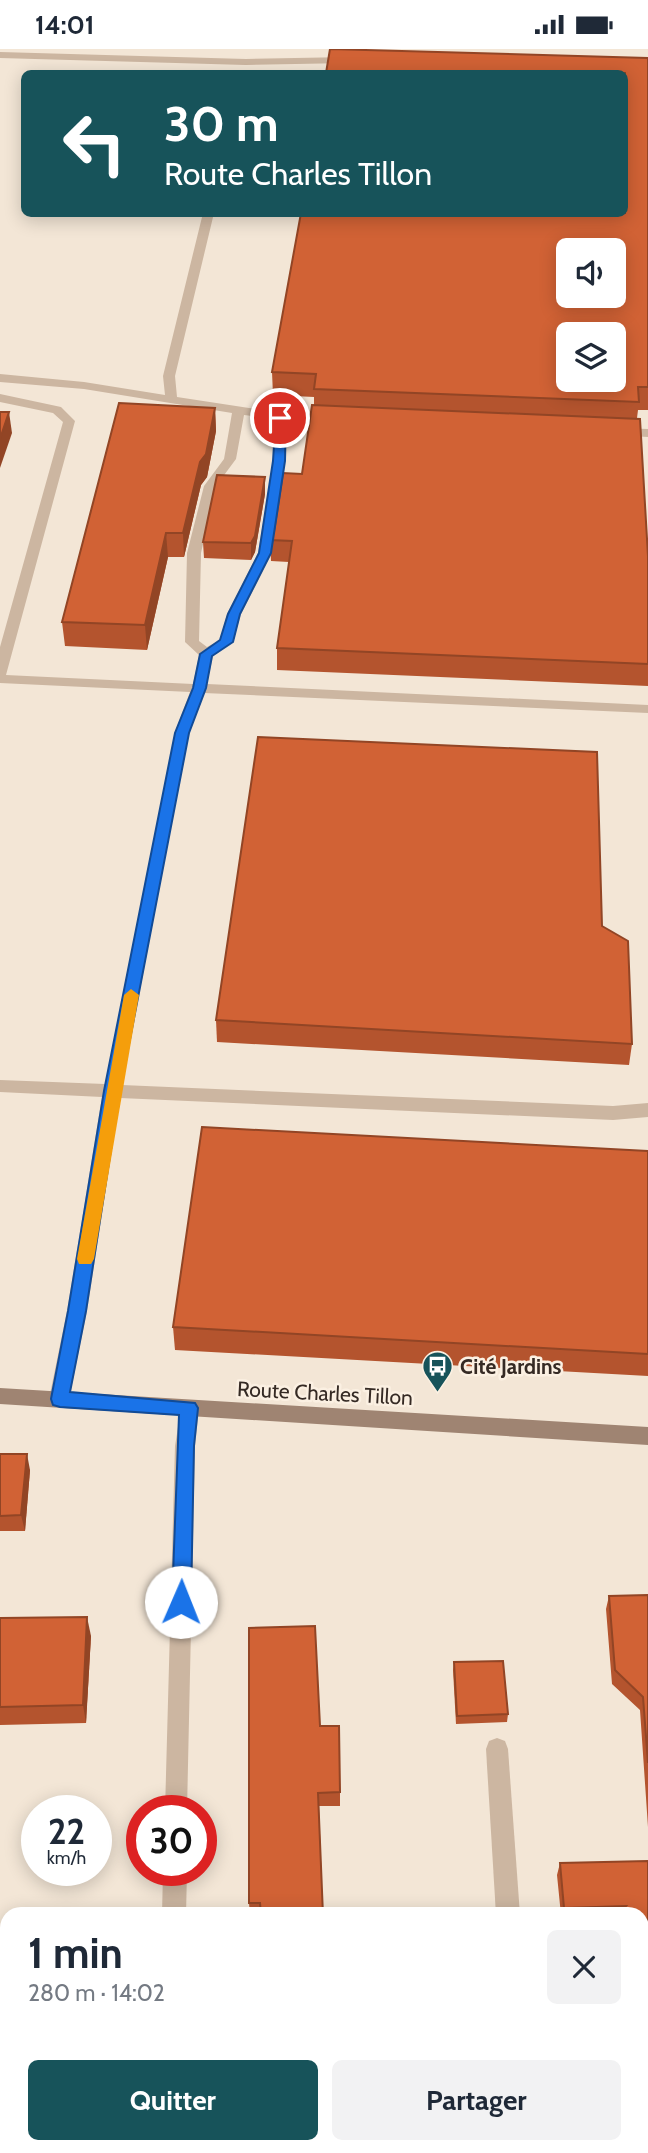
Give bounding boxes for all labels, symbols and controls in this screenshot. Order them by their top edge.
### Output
text: 14:01 [35,9,94,41]
text: 30 m [164,94,279,153]
icon: left [49,98,140,189]
text: Route Charles Tillon [164,154,432,193]
map controls [556,238,626,392]
button: sound [556,238,626,308]
button: layers [556,322,626,392]
pin [250,388,310,448]
icon: arrive [261,399,299,437]
bus stop icon: Cité Jardins [420,1349,454,1393]
place label: Cité Jardins [460,1354,562,1379]
street label: Route Charles Tillon [237,1376,413,1410]
position arrow [144,1565,218,1639]
speed limit sign: 30 [126,1795,217,1886]
text: 22 [48,1810,85,1853]
text: km/h [47,1847,86,1869]
text: 1 min [28,1927,123,1979]
button: close [547,1930,621,2004]
text: 280 m · 14:02 [28,1979,165,2007]
button: Quitter [28,2060,318,2140]
button: Partager [332,2060,621,2140]

